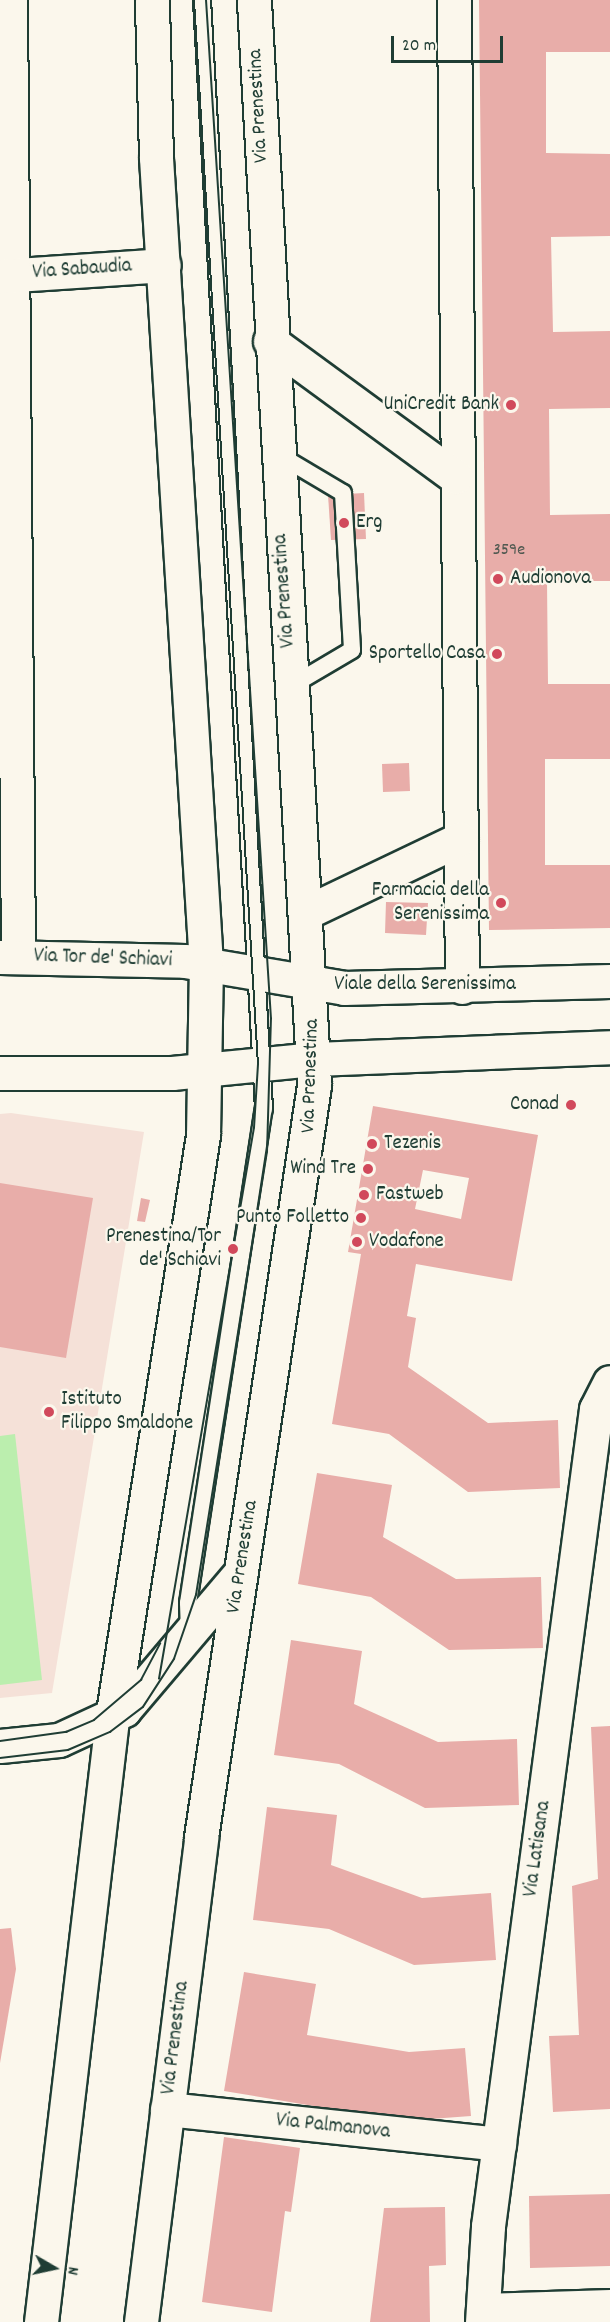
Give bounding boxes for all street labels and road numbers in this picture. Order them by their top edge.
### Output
street label: Via Prenestina [243,48,275,164]
street label: Via Sabaudia [32,254,132,286]
street label: Via Prenestina [268,533,302,649]
street label: Via Tor de' Schiavi [33,944,173,974]
street label: Viale della Serenissima [334,972,516,998]
street label: Via Prenestina [296,1019,326,1133]
street label: Via Prenestina [222,1499,264,1615]
street label: Via Latisana [519,1799,557,1899]
street label: Via Prenestina [157,1980,195,2096]
street label: Via Palmanova [275,2108,391,2146]

